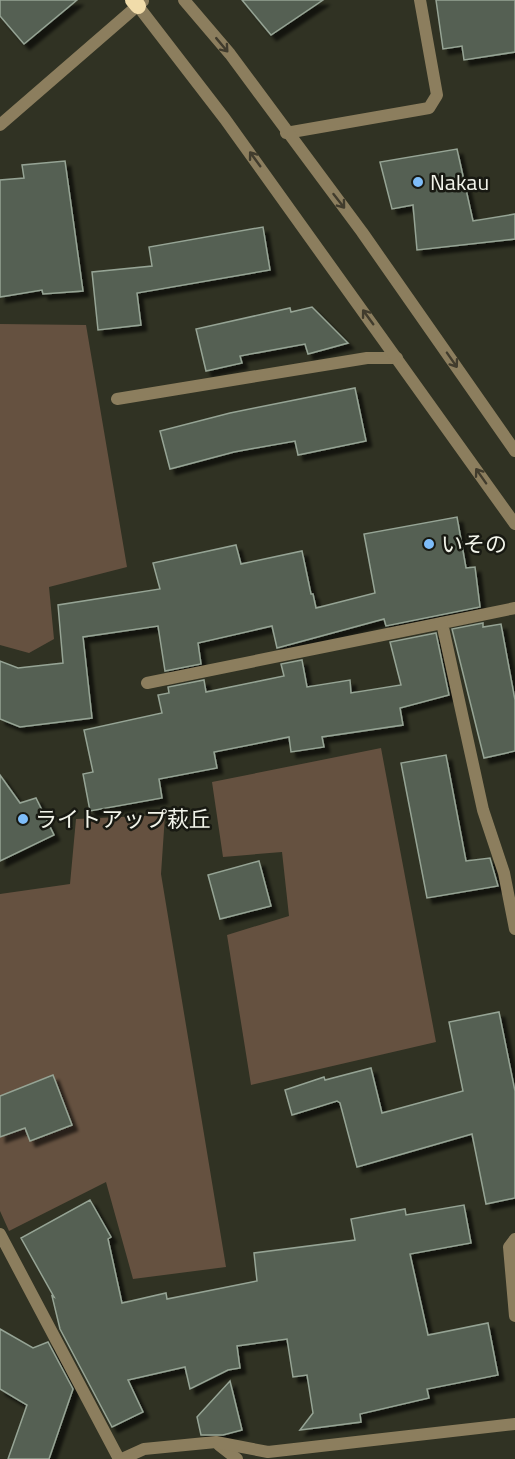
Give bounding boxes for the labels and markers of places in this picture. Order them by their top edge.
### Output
place label: Nakau [430,165,489,199]
marker: Nakau [411,175,425,189]
place label: いその [441,527,507,561]
marker: いその [422,537,436,551]
place label: ライトアップ萩丘 [35,802,211,836]
marker: ライトアップ萩丘 [16,812,30,826]

